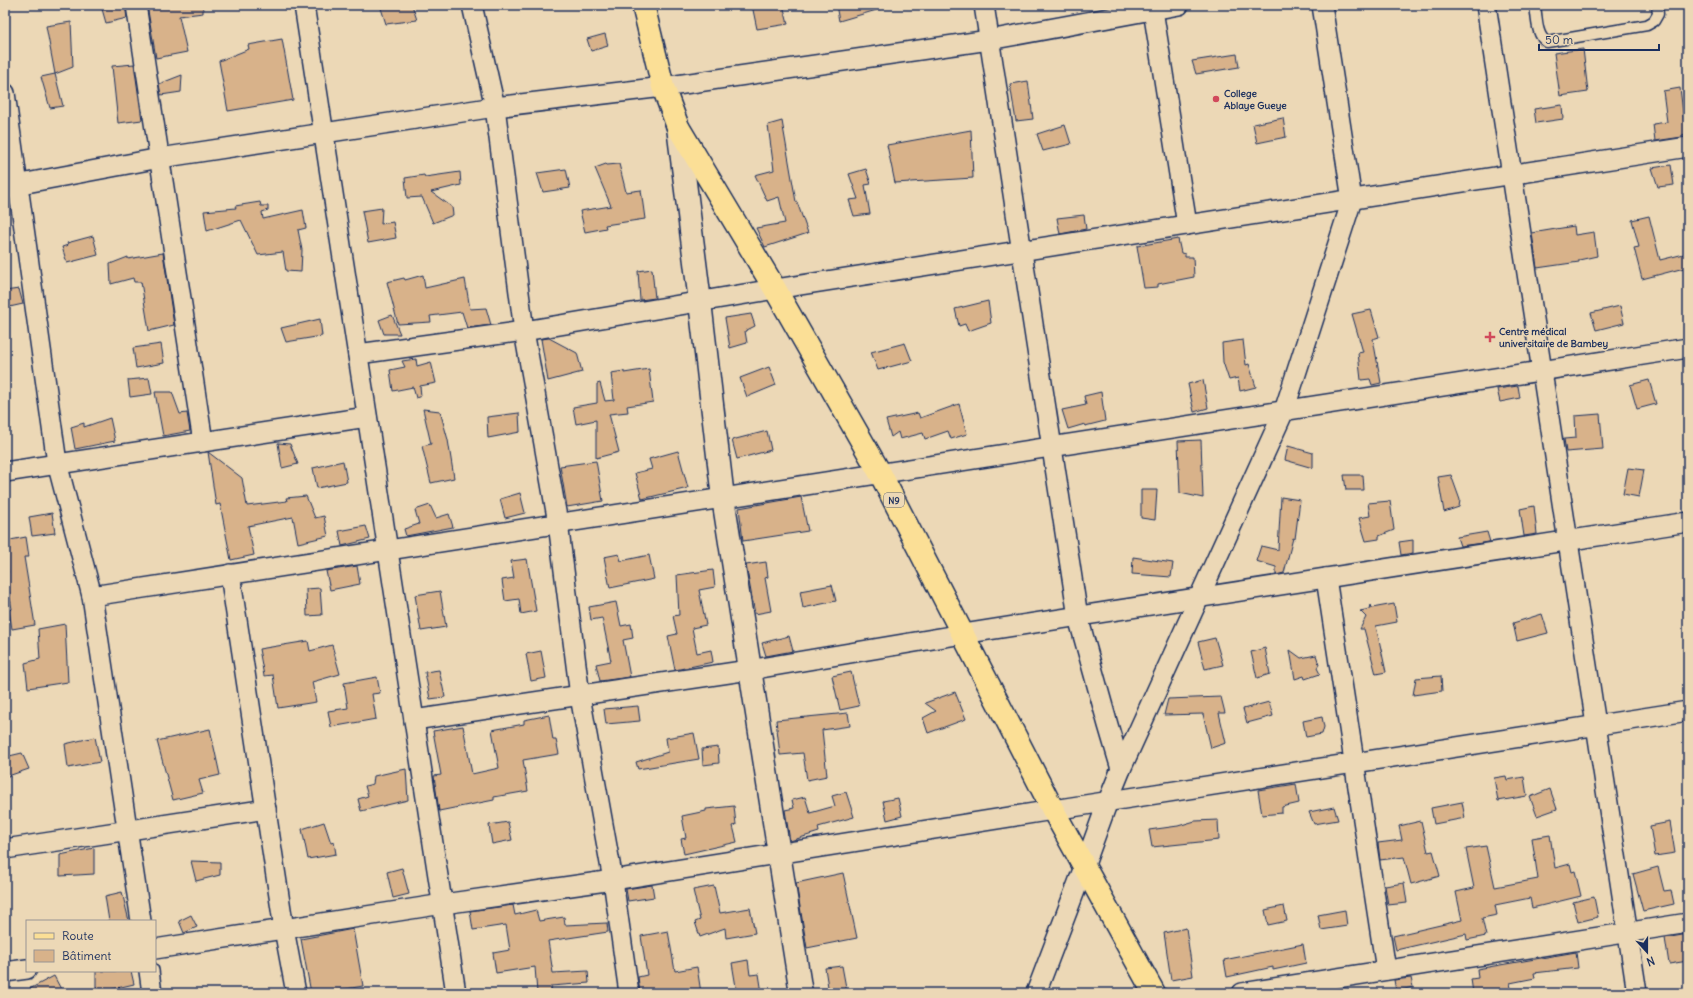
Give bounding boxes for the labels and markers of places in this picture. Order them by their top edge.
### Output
place label: College Ablaye Gueye [1224,87,1287,112]
marker: College Ablaye Gueye [1211,94,1221,104]
place label: Centre médical universitaire de Bambey [1499,325,1608,350]
marker: Centre médical universitaire de Bambey [1484,331,1496,343]

